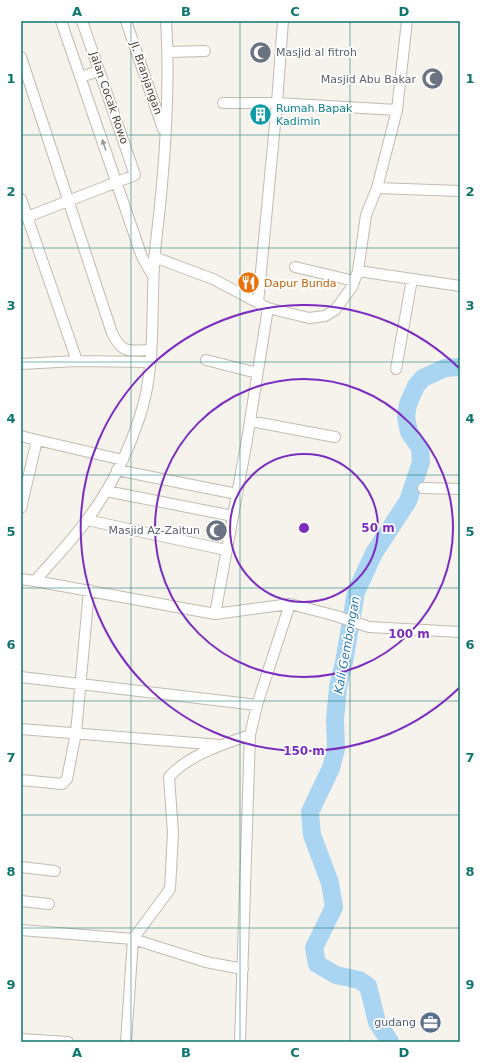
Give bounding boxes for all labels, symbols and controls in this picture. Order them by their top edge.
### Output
text: A [72,4,82,19]
text: B [181,4,191,19]
text: C [290,4,300,19]
text: D [399,4,410,19]
street label: Jl. Branjangan [127,39,165,116]
mosque icon: Masjid al fitroh [248,39,274,65]
place label: Masjid al fitroh [276,46,357,59]
street label: Jalan Cocak Rowo [87,49,131,146]
mosque icon: Masjid Abu Bakar [419,66,445,92]
text: 1 [6,71,16,86]
text: 1 [465,71,475,86]
place label: Masjid Abu Bakar [321,73,416,86]
building icon: Rumah Bapak Kadimin [247,101,273,127]
place label: Rumah Bapak Kadimin [276,102,353,128]
one-way arrow [100,139,106,151]
text: 2 [6,184,16,199]
text: 2 [465,184,475,199]
restaurant icon: Dapur Bunda [235,270,261,296]
place label: Dapur Bunda [264,277,336,290]
text: 3 [6,298,16,313]
text: 3 [465,298,475,313]
text: 4 [6,411,16,426]
text: 4 [465,411,475,426]
mosque icon: Masjid Az-Zaitun [203,517,229,543]
centre of rings [297,521,311,535]
text: 50 m [361,521,395,535]
text: 5 [6,524,16,539]
place label: Masjid Az-Zaitun [109,524,200,537]
text: 5 [465,524,475,539]
water label: Kali Gembongan [332,595,362,695]
text: 100 m [388,627,430,641]
text: 6 [6,637,16,652]
text: 6 [465,637,475,652]
text: 150 m [283,744,325,758]
text: 7 [6,750,16,765]
text: 7 [465,750,475,765]
text: 8 [6,864,16,879]
text: 8 [465,864,475,879]
text: 9 [6,977,16,992]
text: 9 [465,977,475,992]
office icon: gudang [418,1009,444,1035]
place label: gudang [374,1016,416,1029]
text: A [72,1045,82,1060]
text: B [181,1045,191,1060]
text: C [290,1045,300,1060]
text: D [399,1045,410,1060]

